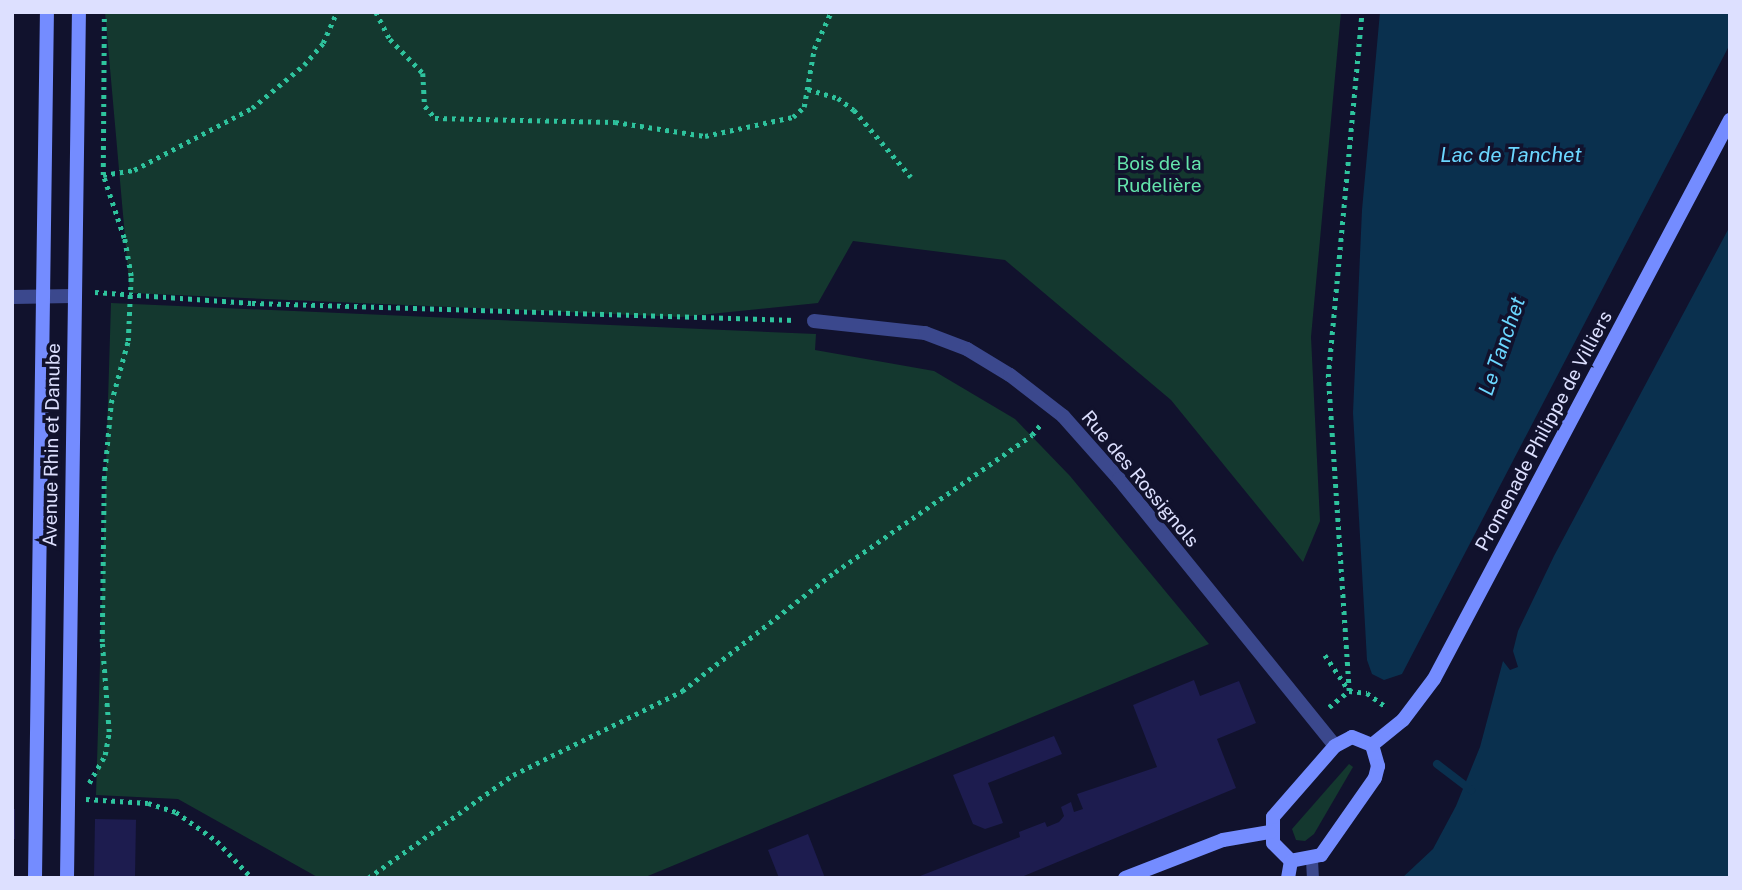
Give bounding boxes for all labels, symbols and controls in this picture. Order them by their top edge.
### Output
water label: Lac de Tanchet [1440,142,1582,168]
park label: Bois de la Rudelière [1116,153,1202,197]
water label: Le Tanchet [1473,293,1531,399]
street label: Promenade Philippe de Villiers [1471,307,1617,555]
street label: Avenue Rhin et Danube [39,343,65,547]
street label: Rue des Rossignols [1076,406,1204,552]

